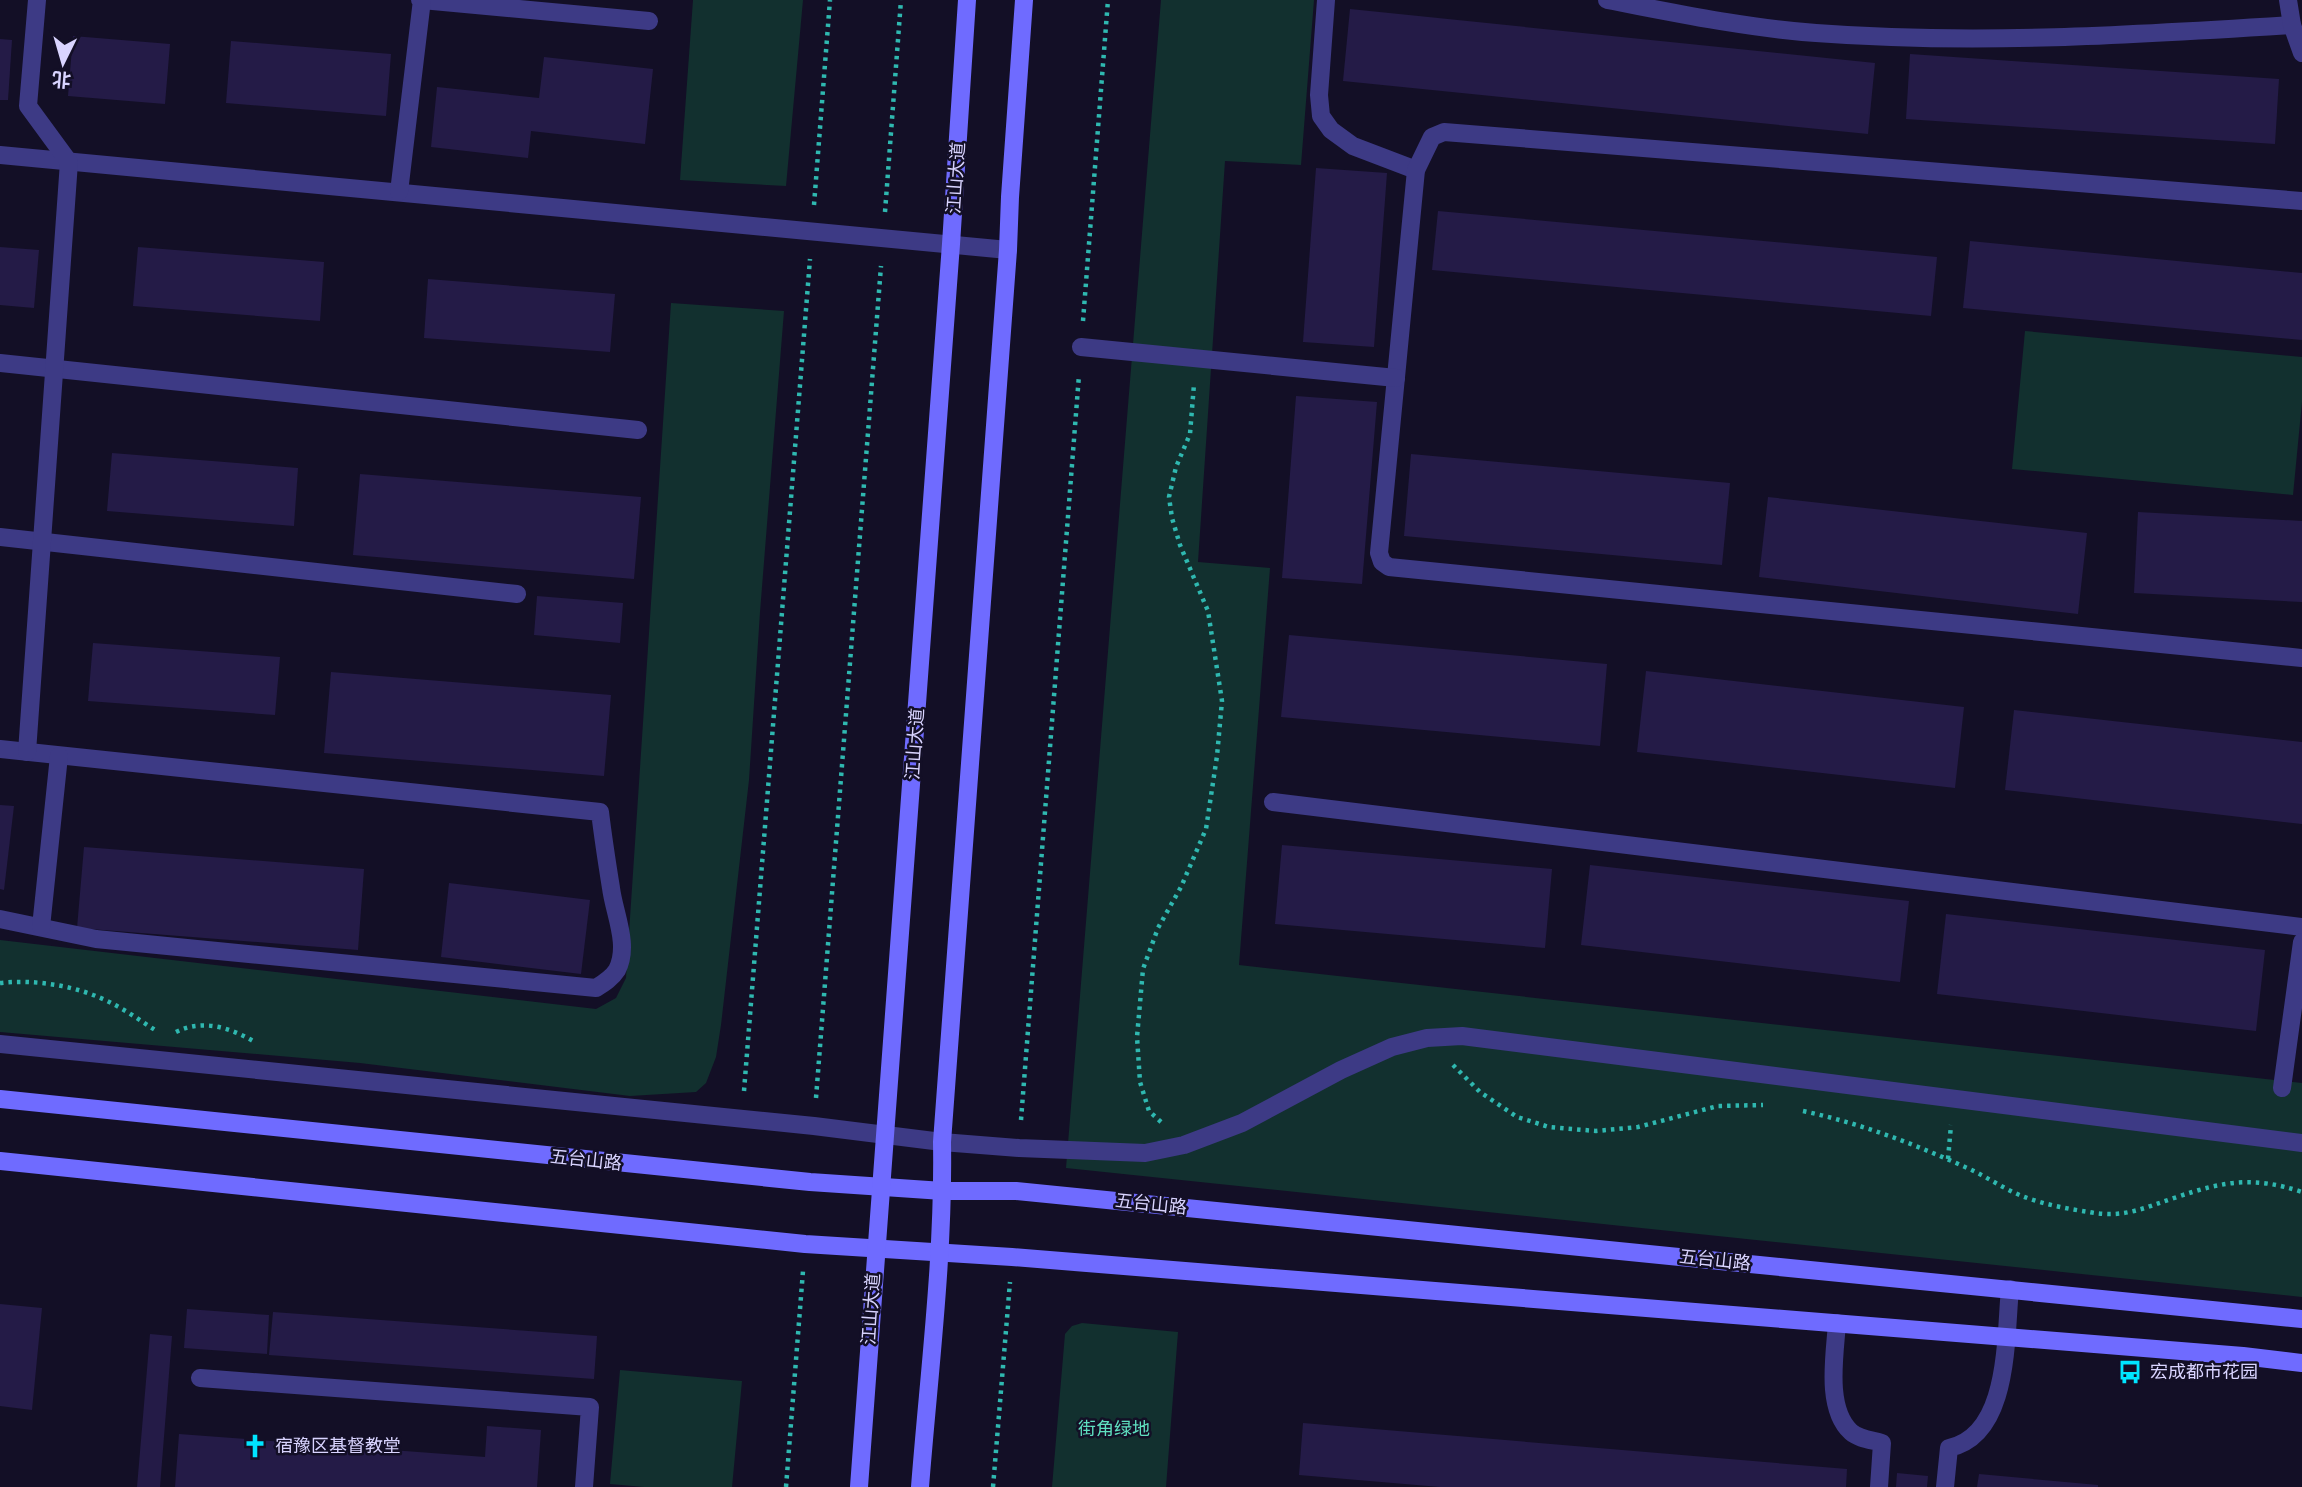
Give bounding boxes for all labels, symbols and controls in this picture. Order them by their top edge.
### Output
north arrow [28,28,98,98]
text: 北 [51,67,72,92]
street label: 江山大道 [943,141,969,215]
street label: 江山大道 [902,707,928,781]
street label: 五台山路 [549,1145,623,1175]
street label: 五台山路 [1114,1189,1188,1219]
street label: 五台山路 [1678,1245,1752,1275]
street label: 江山大道 [858,1272,884,1346]
bus stop icon: 宏成都市花园 [2116,1358,2144,1386]
place label: 宏成都市花园 [2150,1361,2258,1383]
park label: 街角绿地 [1078,1418,1150,1440]
church icon: 宿豫区基督教堂 [241,1432,269,1460]
place label: 宿豫区基督教堂 [275,1435,401,1457]

